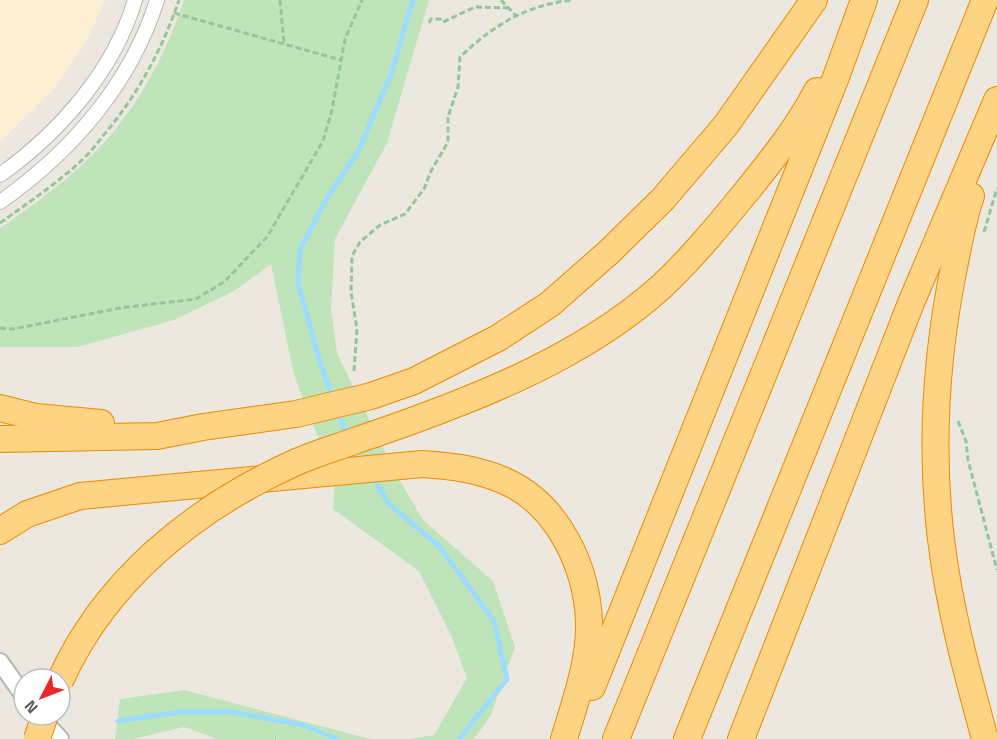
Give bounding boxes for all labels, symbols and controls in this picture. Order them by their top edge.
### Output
north arrow [12,667,72,727]
text: N [18,695,43,719]

